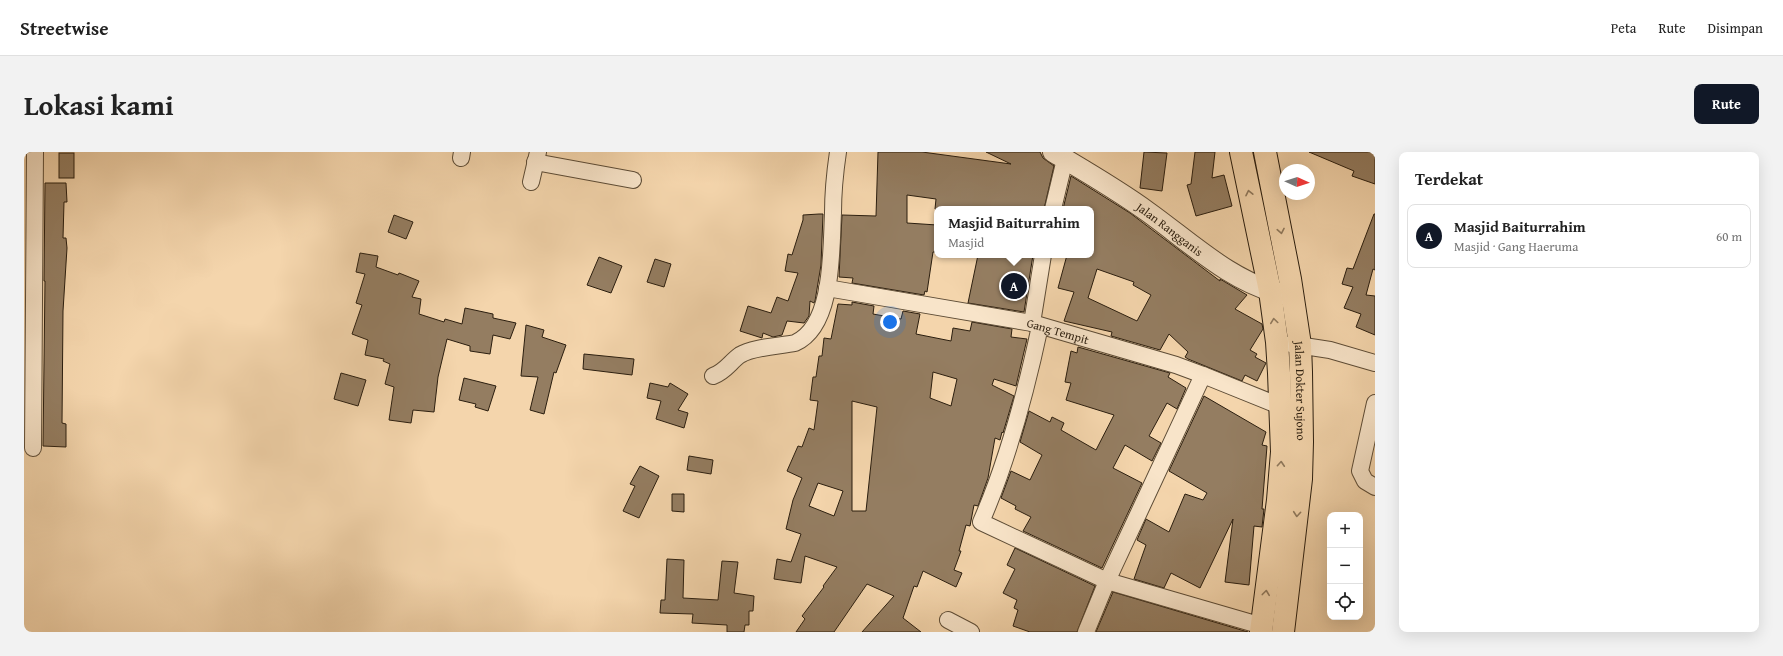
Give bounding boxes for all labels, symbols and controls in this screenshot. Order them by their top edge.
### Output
text: Streetwise [20,14,109,42]
text: Peta [1611,18,1636,38]
text: Rute [1658,18,1686,38]
text: Disimpan [1708,18,1763,38]
text: Lokasi kami [24,84,174,125]
button: Rute [1694,84,1759,124]
north arrow [1279,164,1315,200]
text: Terdekat [1415,166,1483,191]
one-way arrow [1246,190,1254,196]
street label: Jalan Rangganis [1131,197,1207,260]
popup [934,206,1094,258]
text: Masjid Baiturrahim [948,212,1080,233]
text: Masjid Baiturrahim [1454,216,1586,237]
text: A [1425,227,1433,246]
text: 60 m [1716,227,1742,246]
one-way arrow [1276,228,1285,234]
text: Masjid [948,233,984,252]
text: Masjid · Gang Haeruma [1454,237,1578,256]
pin: A [1001,271,1027,301]
your location [880,312,900,332]
street label: Gang Tempit [1026,314,1092,348]
one-way arrow [1270,317,1279,324]
street label: Jalan Dokter Sujono [1291,338,1310,441]
one-way arrow [1276,461,1285,467]
one-way arrow [1293,511,1302,517]
map controls [1327,512,1363,620]
button: + [1327,512,1363,548]
button: − [1327,548,1363,584]
button: locate [1327,584,1363,620]
one-way arrow [1261,590,1270,596]

